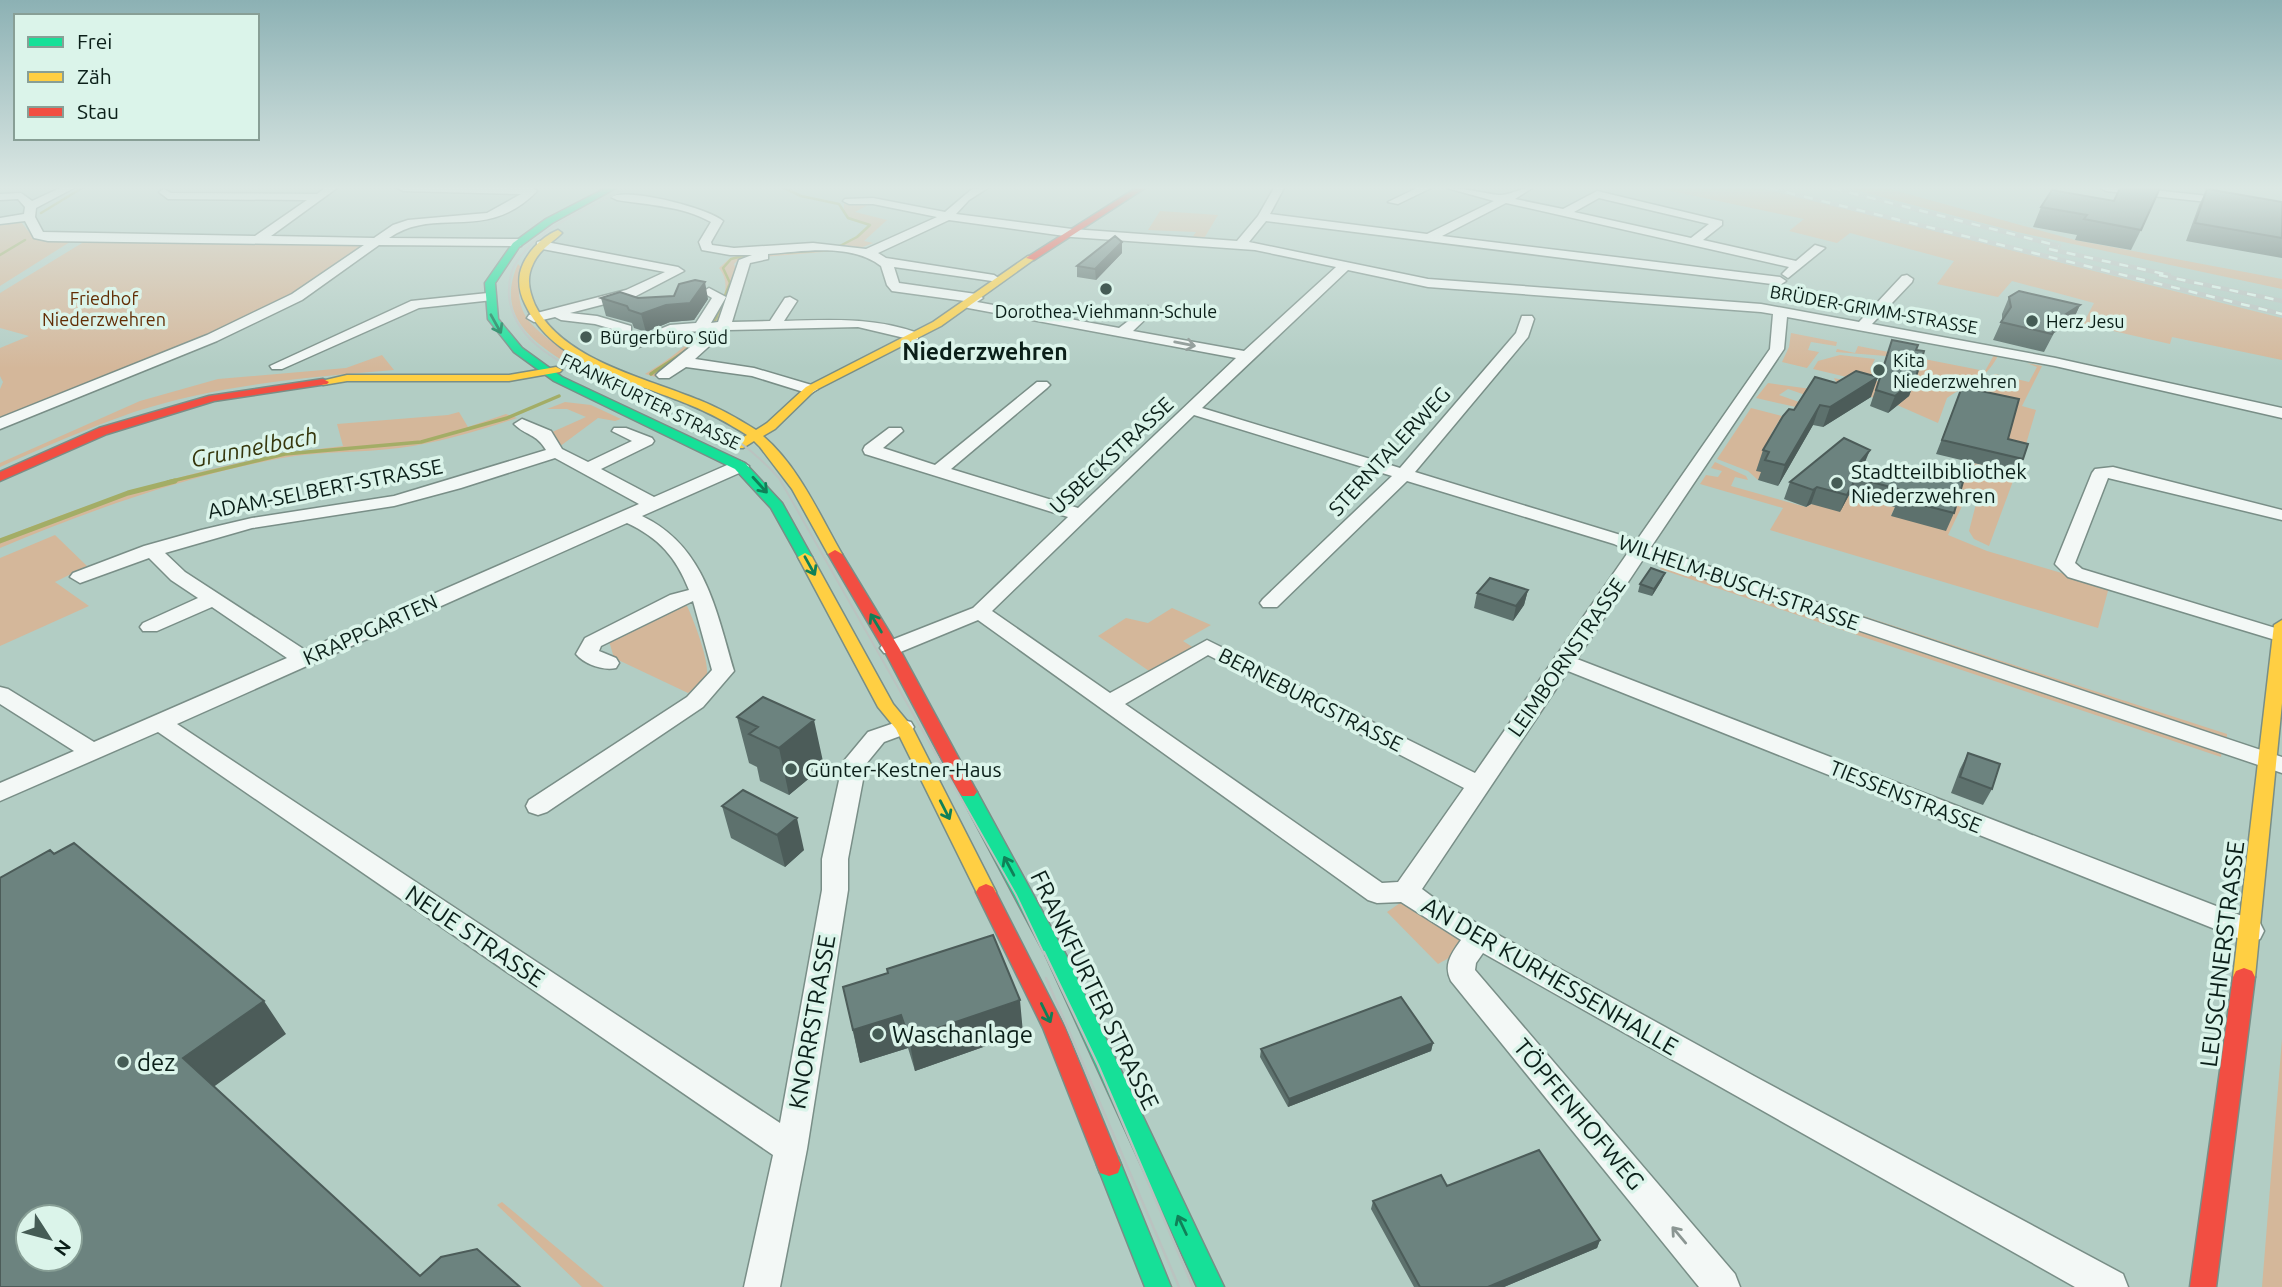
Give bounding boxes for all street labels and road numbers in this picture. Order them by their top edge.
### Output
street label: BRÜDER-GRIMM-STRASSE [1769,281,1979,337]
street label: FRANKFURTER STRASSE [558,349,744,453]
street label: STERNTALERWEG [1323,382,1455,520]
street label: USBECKSTRASSE [1044,392,1178,518]
street label: ADAM-SELBERT-STRASSE [205,453,445,523]
street label: WILHELM-BUSCH-STRASSE [1615,529,1863,635]
street label: LEIMBORNSTRASSE [1502,573,1630,741]
street label: KRAPPGARTEN [299,589,441,669]
street label: BERNEBURGSTRASSE [1215,642,1407,756]
street label: TIESSENSTRASSE [1827,755,1985,837]
street label: LEUSCHNERSTRASSE [2195,839,2249,1069]
street label: FRANKFURTER STRASSE [1025,866,1165,1114]
street label: NEUE STRASSE [400,880,550,992]
street label: AN DER KURHESSENHALLE [1417,891,1683,1061]
street label: KNORRSTRASSE [783,933,841,1111]
street label: TÖPFENHOFWEG [1508,1033,1650,1195]

